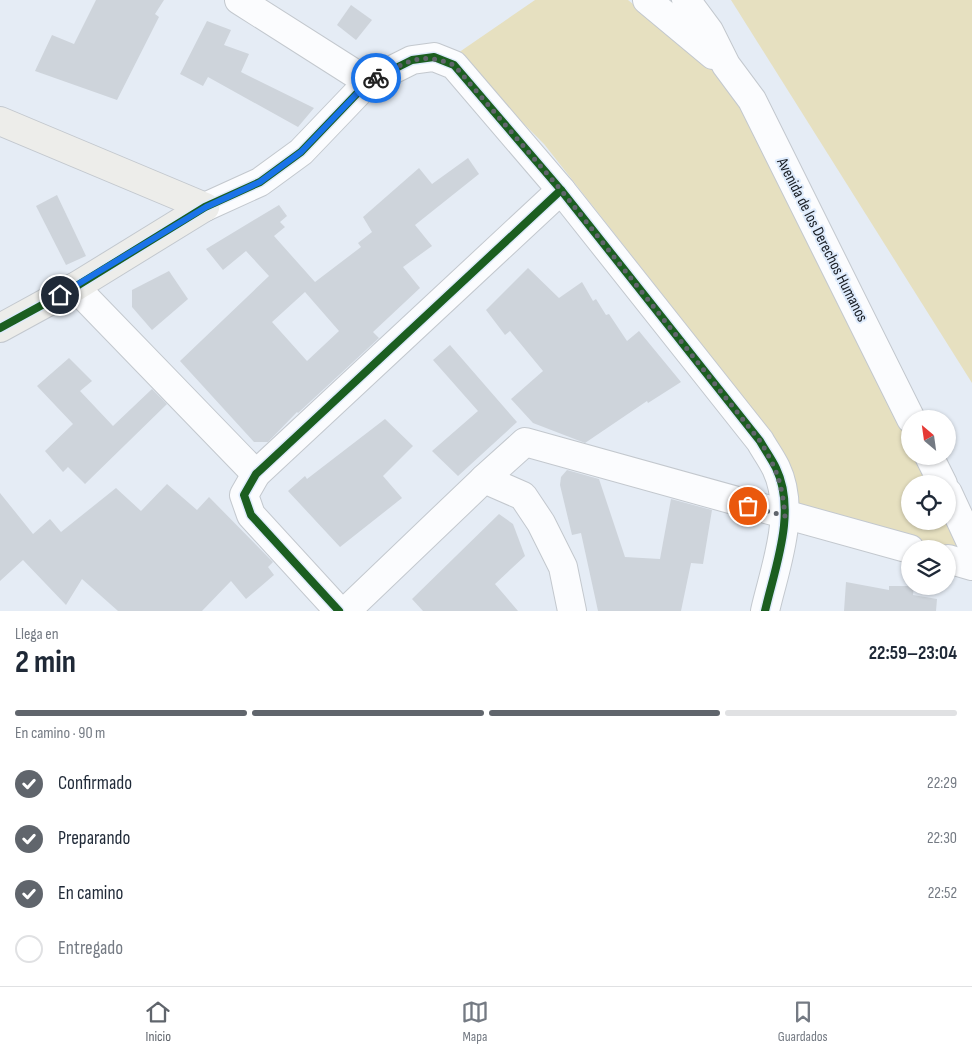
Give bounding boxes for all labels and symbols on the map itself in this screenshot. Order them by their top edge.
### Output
courier [351,53,401,103]
street label: Avenida de los Derechos Humanos [772,154,872,325]
pin [39,274,81,316]
north arrow [901,410,956,465]
pin [727,485,769,527]

